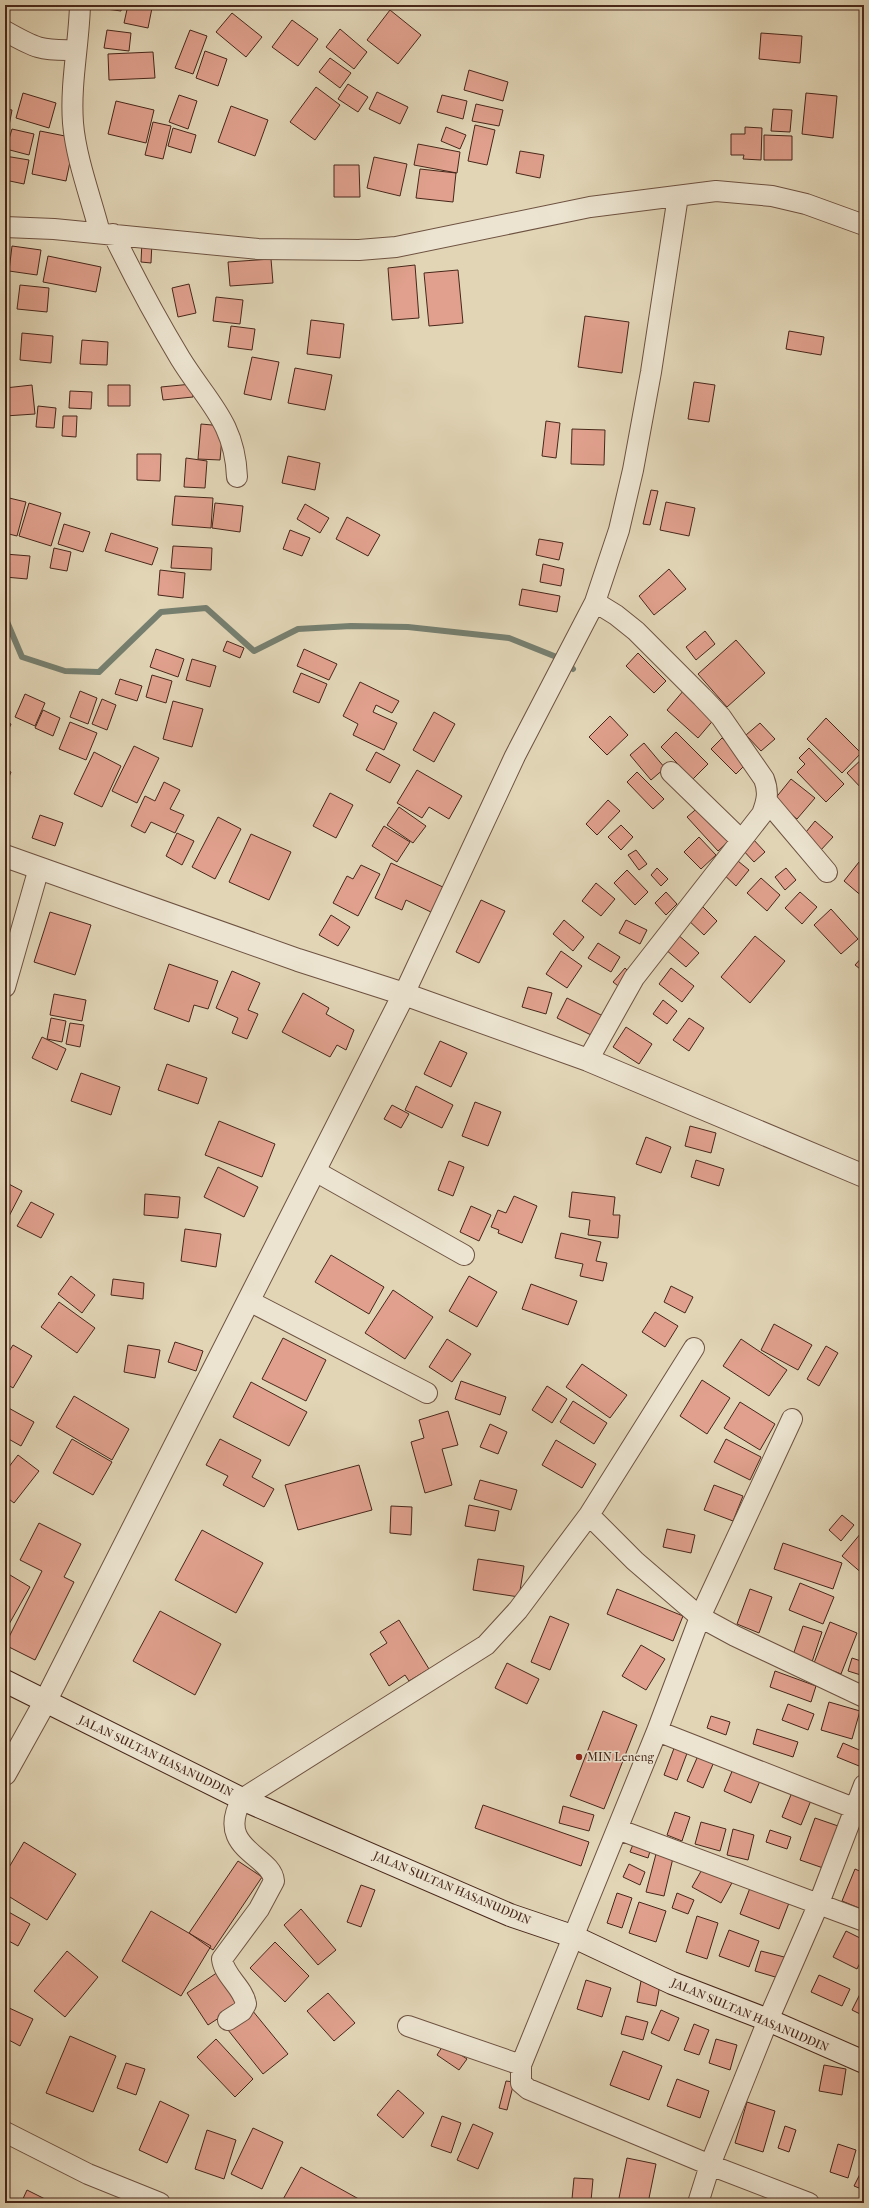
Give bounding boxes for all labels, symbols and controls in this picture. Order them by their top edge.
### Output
street label: JALAN SULTAN HASANUDDIN [76,1712,235,1800]
place label: MIN Leneng [587,1750,654,1764]
marker: MIN Leneng [574,1752,584,1762]
street label: JALAN SULTAN HASANUDDIN [370,1848,533,1928]
street label: JALAN SULTAN HASANUDDIN [668,1975,831,2055]

